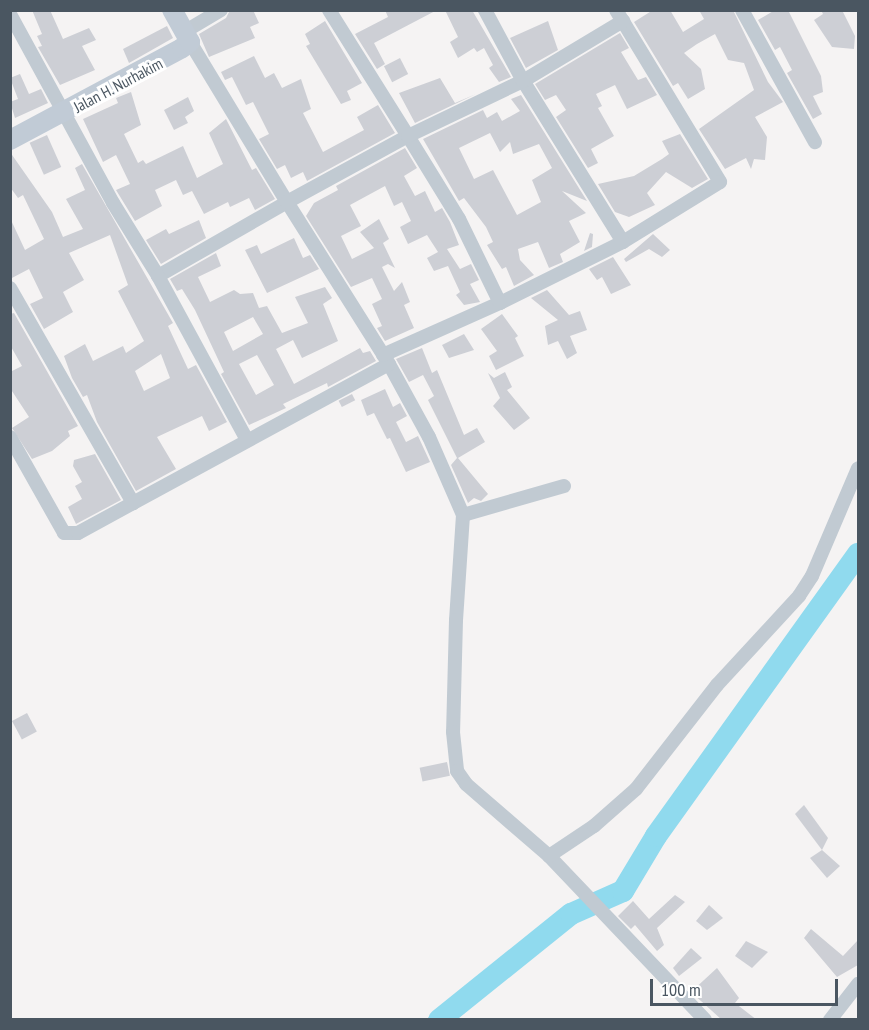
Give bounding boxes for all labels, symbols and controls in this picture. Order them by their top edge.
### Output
street label: Jalan H. Nurhakim [70,53,166,117]
scale bar [653,967,840,1005]
text: 100 m [661,978,701,1001]

